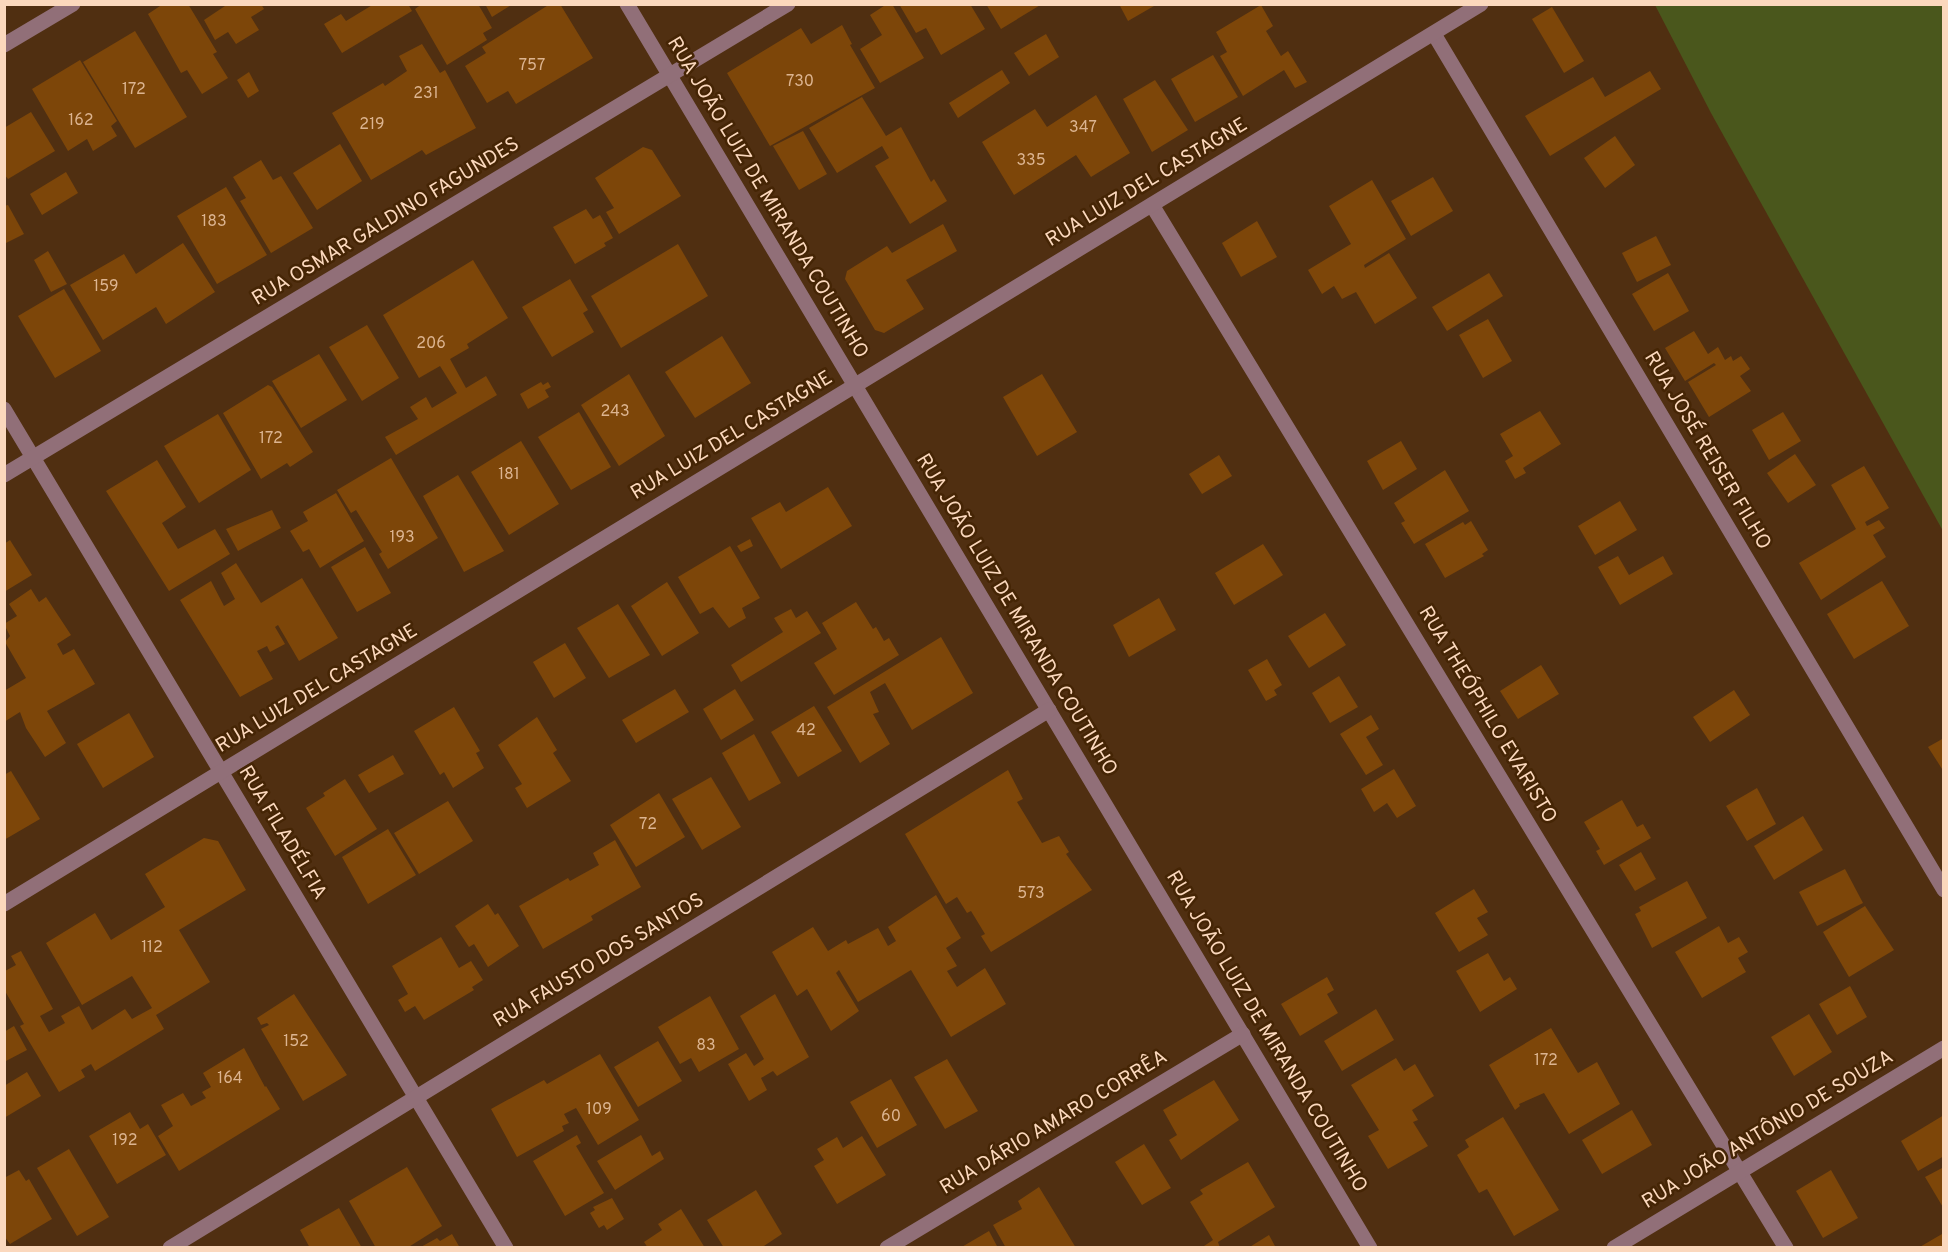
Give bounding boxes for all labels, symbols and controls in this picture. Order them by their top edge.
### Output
street label: RUA JOÃO LUIZ DE MIRANDA COUTINHO [660,32,875,364]
house number: 757 [519,56,545,76]
house number: 730 [786,72,814,92]
house number: 172 [122,80,146,100]
house number: 231 [413,84,439,104]
house number: 162 [68,111,94,131]
street label: RUA LUIZ DEL CASTAGNE [1041,112,1253,254]
house number: 219 [359,115,385,135]
house number: 347 [1069,118,1097,138]
street label: RUA OSMAR GALDINO FAGUNDES [248,132,524,312]
house number: 335 [1016,151,1046,171]
house number: 183 [201,212,227,232]
house number: 159 [93,277,119,297]
house number: 206 [416,334,446,354]
street label: RUA JOSÉ REISER FILHO [1637,346,1778,555]
street label: RUA LUIZ DEL CASTAGNE [626,365,838,507]
house number: 243 [600,402,630,422]
house number: 172 [259,429,283,449]
street label: RUA JOÃO LUIZ DE MIRANDA COUTINHO [909,449,1124,781]
house number: 181 [498,465,520,485]
house number: 193 [389,528,415,548]
street label: RUA THEÓPHILO EVARISTO [1412,601,1564,828]
street label: RUA LUIZ DEL CASTAGNE [211,618,423,760]
house number: 42 [796,721,816,741]
street label: RUA FILADÉLFIA [232,760,334,905]
house number: 72 [639,815,657,835]
street label: RUA JOÃO LUIZ DE MIRANDA COUTINHO [1159,866,1374,1198]
house number: 573 [1017,884,1045,904]
street label: RUA FAUSTO DOS SANTOS [489,888,709,1034]
house number: 112 [141,938,163,958]
house number: 152 [283,1032,309,1052]
house number: 83 [696,1036,716,1056]
street label: RUA DÁRIO AMARO CORRÊA [934,1043,1173,1201]
street label: RUA JOÃO ANTÔNIO DE SOUZA [1637,1043,1898,1215]
house number: 172 [1534,1051,1558,1071]
house number: 164 [217,1069,243,1089]
house number: 109 [586,1100,612,1120]
house number: 60 [881,1107,901,1127]
house number: 192 [112,1131,138,1151]

